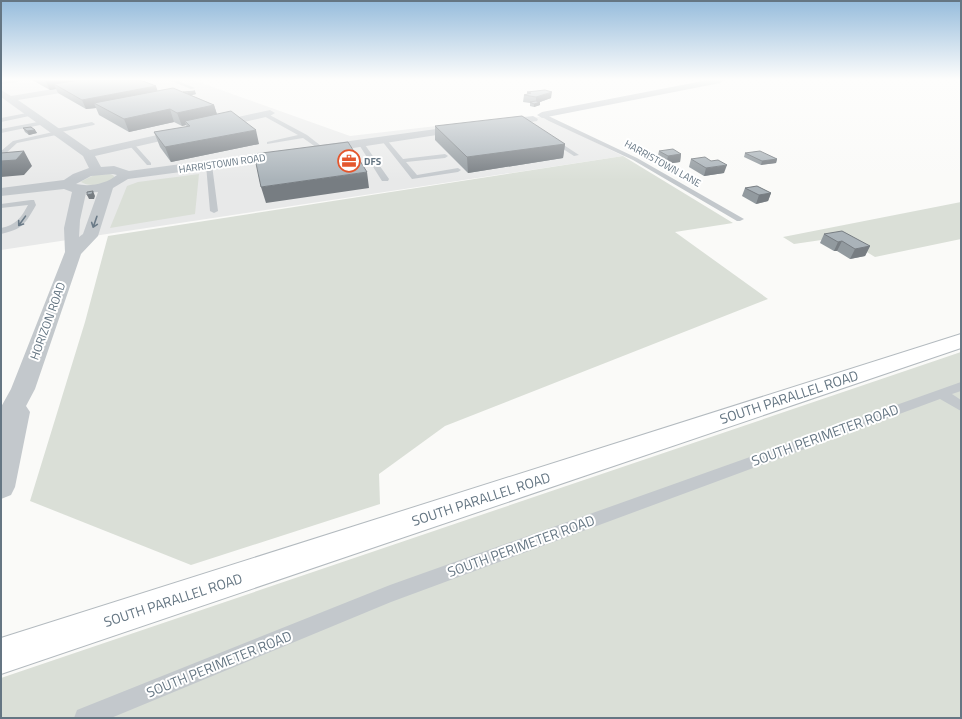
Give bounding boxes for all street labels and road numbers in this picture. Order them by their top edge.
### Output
street label: HARRISTOWN LANE [622,136,704,191]
street label: HARRISTOWN ROAD [178,150,266,177]
street label: HORIZON ROAD [25,279,70,362]
street label: SOUTH PARALLEL ROAD [717,364,861,429]
street label: SOUTH PERIMETER ROAD [748,398,901,471]
street label: SOUTH PARALLEL ROAD [409,466,553,531]
street label: SOUTH PERIMETER ROAD [444,509,597,582]
street label: SOUTH PARALLEL ROAD [101,567,245,632]
street label: SOUTH PERIMETER ROAD [143,625,295,702]

